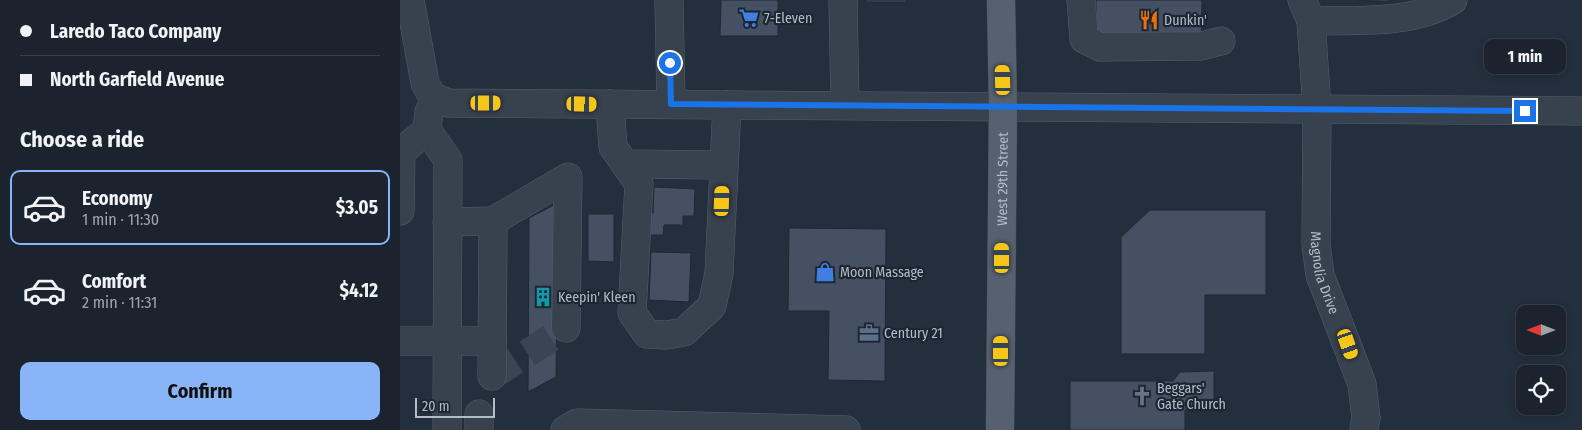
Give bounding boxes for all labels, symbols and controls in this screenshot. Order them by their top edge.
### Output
supermarket icon: 7-Eleven [738,7,760,29]
restaurant icon: Dunkin' [1138,9,1160,31]
place label: 7-Eleven [764,10,812,27]
place label: Dunkin' [1164,12,1207,29]
text: Laredo Taco Company [50,20,221,43]
callout: 1 min [1484,38,1566,74]
text: 1 min [1508,47,1542,66]
route start [659,52,681,74]
car [994,65,1011,95]
text: North Garfield Avenue [50,68,224,91]
car [471,96,501,111]
car [566,96,597,112]
route end [1514,100,1536,122]
text: Choose a ride [20,126,144,153]
street label: West 29th Street [993,132,1011,226]
icon: car [22,185,67,230]
car [713,186,730,216]
text: Economy [82,187,152,210]
text: $3.05 [336,196,378,219]
text: 1 min · 11:30 [82,210,159,229]
street label: Magnolia Drive [1307,231,1343,317]
car [994,243,1009,273]
shop icon: Moon Massage [814,261,836,283]
place label: Moon Massage [840,264,924,281]
icon: car [22,268,67,313]
text: Comfort [82,270,146,293]
text: $4.12 [339,279,378,302]
building icon: Keepin' Kleen [532,286,554,308]
place label: Keepin' Kleen [558,289,636,306]
text: 2 min · 11:31 [82,293,157,312]
north arrow [1516,305,1566,355]
map controls [1516,305,1566,415]
office icon: Century 21 [858,322,880,344]
place label: Century 21 [884,325,943,342]
car [1336,327,1359,361]
car [993,336,1008,366]
button: Confirm [20,362,380,420]
button: locate [1516,365,1566,415]
place label: Beggars' Gate Church [1157,380,1226,413]
church icon: Beggars' Gate Church [1131,385,1153,407]
scale bar [415,395,495,418]
text: 20 m [422,398,450,415]

